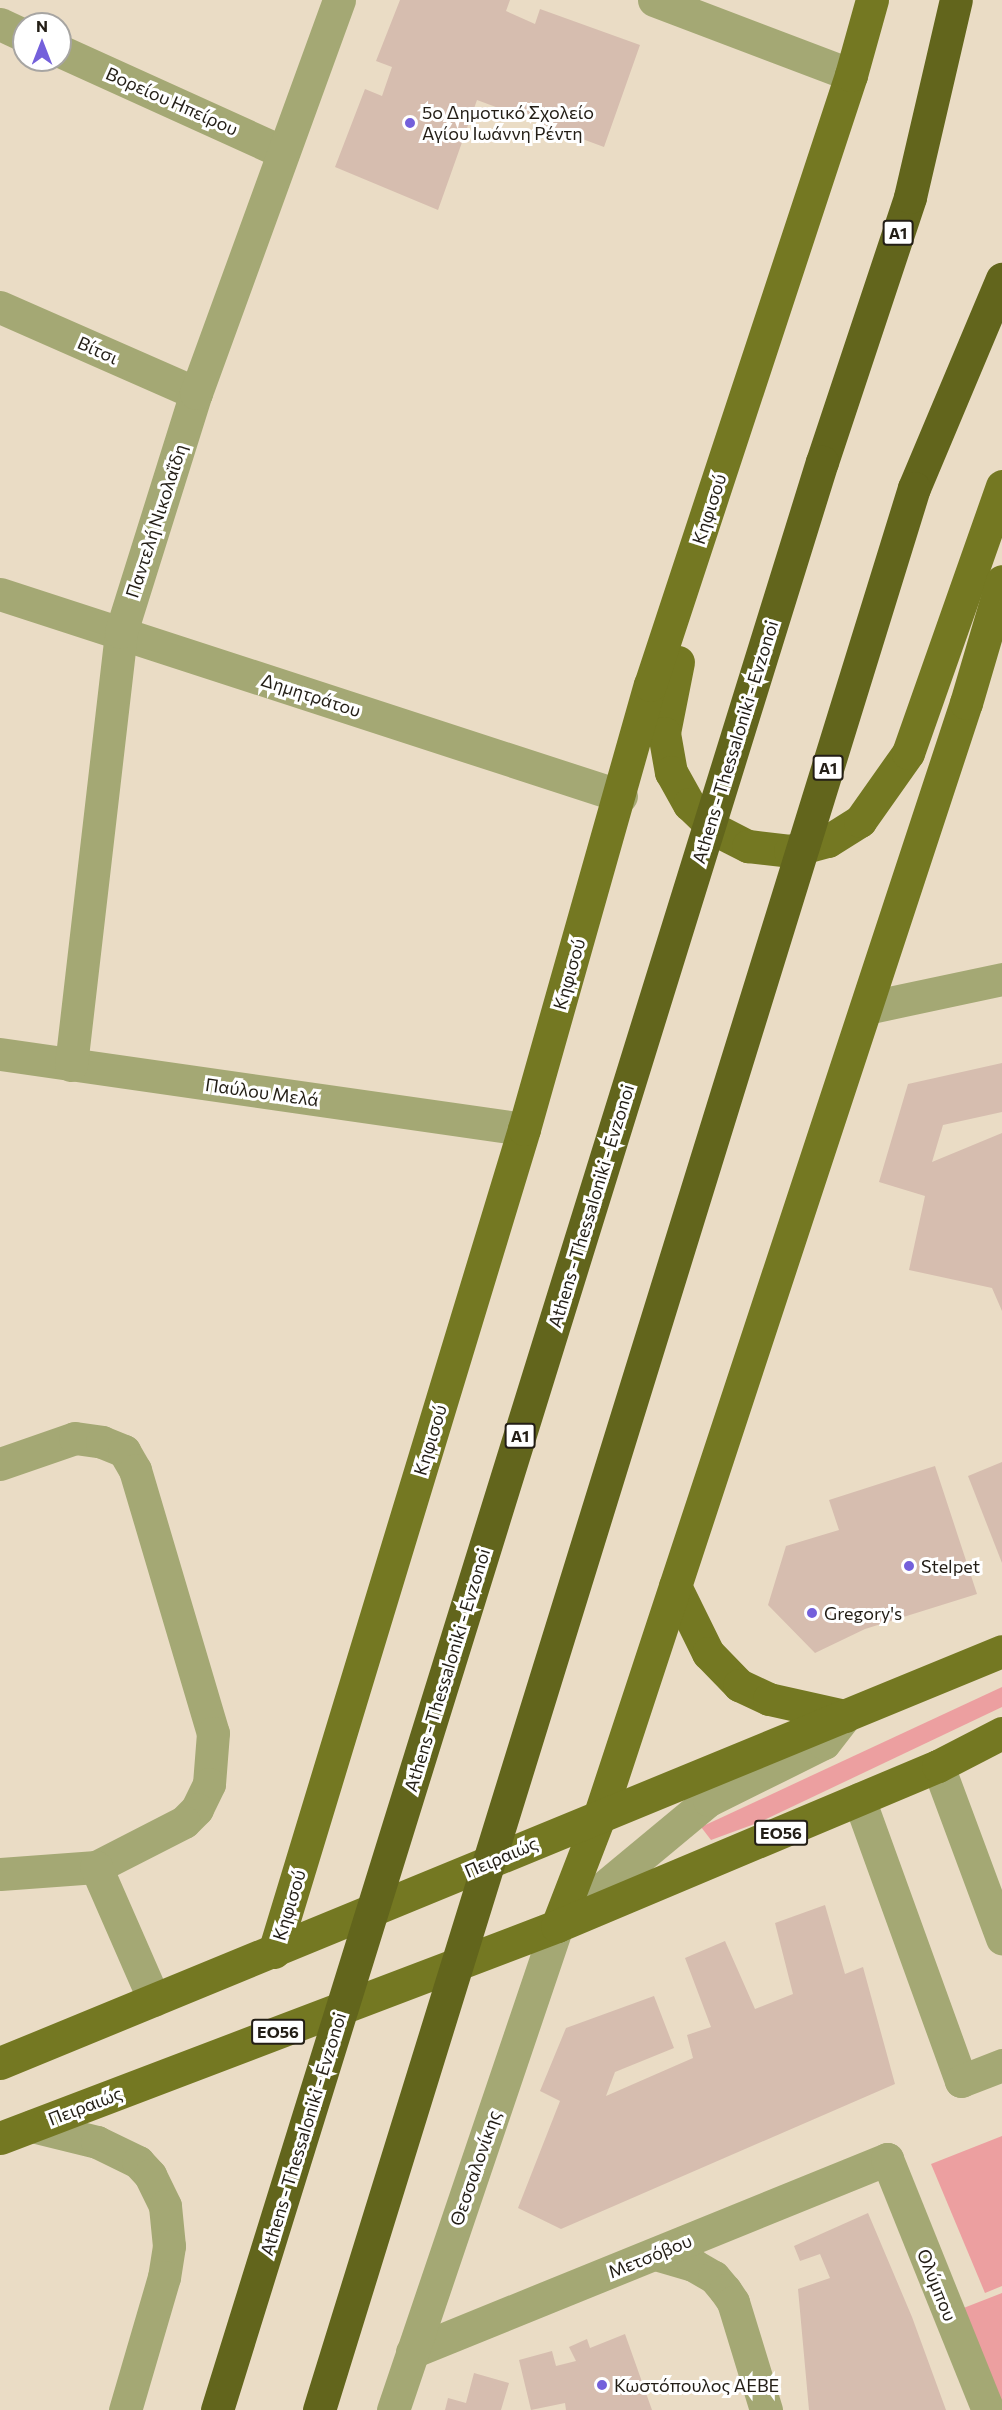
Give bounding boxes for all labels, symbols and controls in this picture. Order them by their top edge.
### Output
north arrow [12,12,72,72]
text: N [36,16,48,35]
street label: Βορείου Ηπείρου [103,62,241,140]
place label: 5ο Δημοτικό Σχολείο Αγίου Ιωάννη Ρέντη [422,102,594,144]
marker: 5ο Δημοτικό Σχολείο Αγίου Ιωάννη Ρέντη [403,116,417,130]
road number: Α1 [882,220,914,246]
street label: Βίτσι [74,332,122,368]
street label: Παντελή Νικολαΐδη [121,441,191,601]
street label: Κηφισού [687,471,731,547]
street label: Athens - Thessaloniki - Evzonoi [688,618,782,866]
street label: Δημητράτου [258,669,364,721]
road number: Α1 [812,755,844,781]
street label: Κηφισού [549,936,589,1012]
street label: Παύλου Μελά [204,1073,320,1111]
street label: Athens - Thessaloniki - Evzonoi [544,1082,638,1330]
street label: Κηφισού [409,1402,451,1478]
road number: Α1 [504,1423,536,1449]
street label: Athens - Thessaloniki - Evzonoi [400,1546,494,1794]
place label: Stelpet [921,1555,980,1577]
marker: Stelpet [902,1559,916,1573]
place label: Gregory's [824,1602,902,1624]
marker: Gregory's [805,1606,819,1620]
road number: ΕΟ56 [754,1820,808,1846]
street label: Πειραιώς [461,1832,541,1882]
street label: Κηφισού [268,1867,310,1943]
street label: Athens - Thessaloniki - Evzonoi [256,2010,350,2258]
road number: ΕΟ56 [251,2019,305,2045]
street label: Πειραιώς [45,2082,125,2130]
street label: Θεσσαλονίκης [445,2107,505,2229]
street label: Μετσόβου [605,2229,695,2283]
street label: Ολύμπου [913,2246,961,2324]
place label: Κωστόπουλος ΑΕΒΕ [614,2374,779,2396]
marker: Κωστόπουλος ΑΕΒΕ [595,2378,609,2392]

